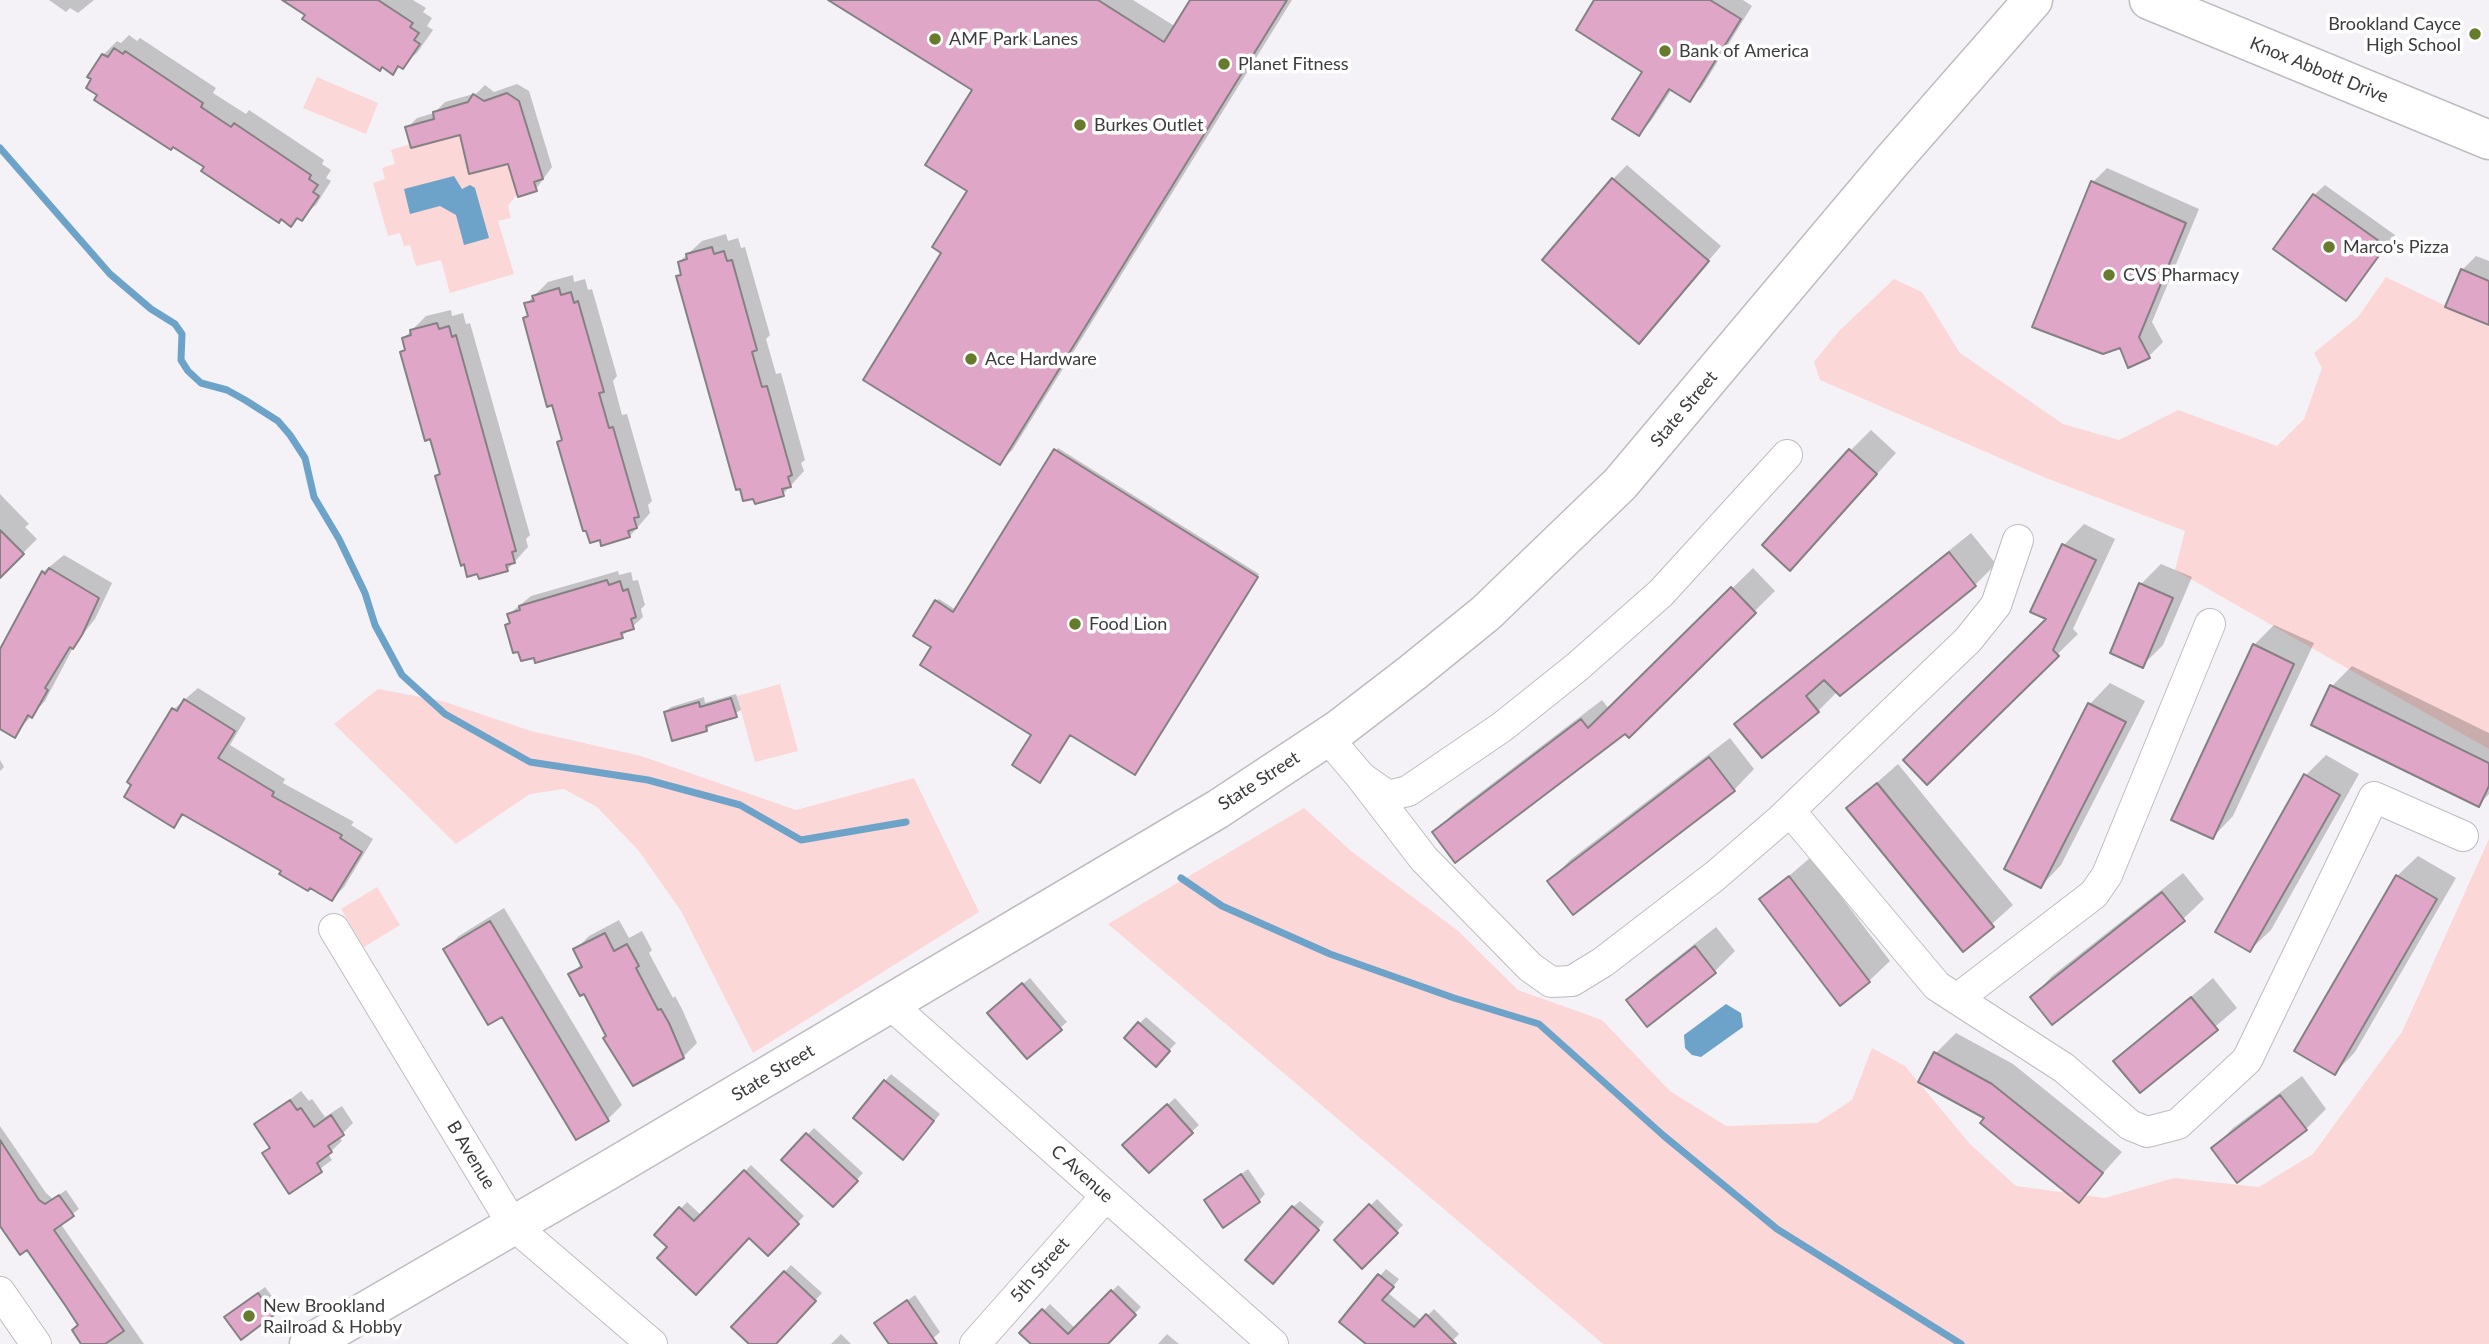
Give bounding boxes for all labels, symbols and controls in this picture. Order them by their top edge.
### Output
place label: Brookland Cayce High School [2328,13,2461,56]
marker: Brookland Cayce High School [2467,26,2483,42]
place label: AMF Park Lanes [949,28,1078,50]
marker: AMF Park Lanes [927,31,943,47]
street label: Knox Abbott Drive [2247,32,2391,108]
place label: Bank of America [1679,40,1809,62]
marker: Bank of America [1657,43,1673,59]
place label: Planet Fitness [1238,53,1349,75]
marker: Planet Fitness [1216,56,1232,72]
place label: Burkes Outlet [1094,114,1203,136]
marker: Burkes Outlet [1072,117,1088,133]
place label: Marco's Pizza [2343,236,2449,258]
marker: Marco's Pizza [2321,239,2337,255]
place label: CVS Pharmacy [2123,264,2239,286]
marker: CVS Pharmacy [2101,267,2117,283]
place label: Ace Hardware [985,348,1097,370]
marker: Ace Hardware [963,351,979,367]
street label: State Street [1646,367,1722,451]
place label: Food Lion [1089,613,1167,635]
marker: Food Lion [1067,616,1083,632]
street label: State Street [1214,747,1304,815]
street label: State Street [728,1040,818,1106]
street label: B Avenue [442,1117,500,1193]
street label: C Avenue [1046,1140,1118,1208]
street label: 5th Street [1006,1233,1074,1307]
place label: New Brookland Railroad & Hobby [263,1295,402,1338]
marker: New Brookland Railroad & Hobby [241,1308,257,1324]

